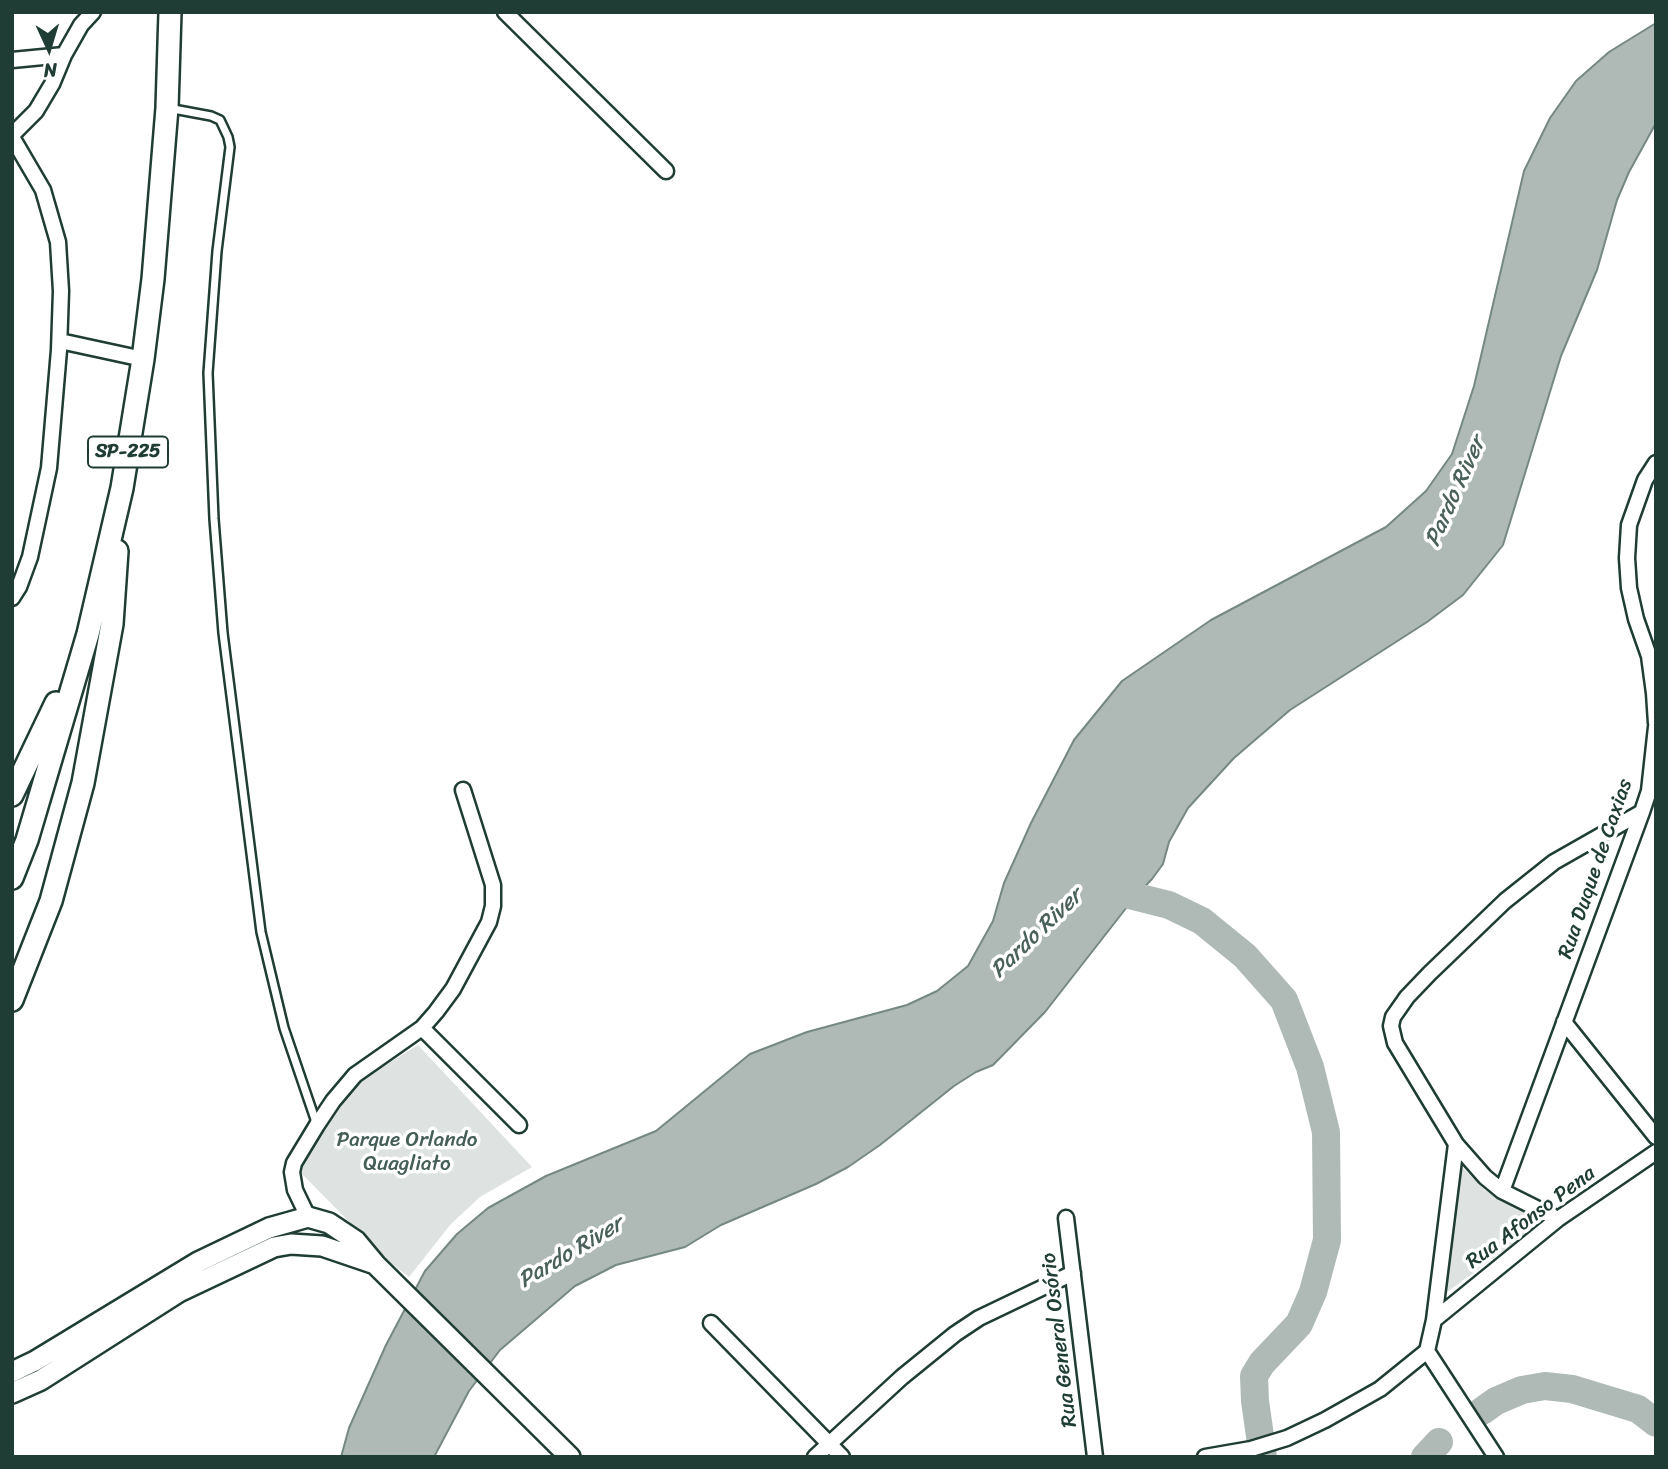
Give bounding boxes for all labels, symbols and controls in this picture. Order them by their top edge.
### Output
north arrow [14,14,84,84]
text: N [43,54,58,87]
water label: Pardo River [1420,433,1492,551]
road number: SP-225 [88,436,168,467]
street label: Rua Duque de Caxias [1553,776,1639,962]
water label: Pardo River [985,883,1089,985]
park label: Parque Orlando Quagliato [337,1128,477,1178]
street label: Rua Afonso Pena [1461,1161,1601,1275]
water label: Pardo River [514,1211,628,1295]
street label: Rua General Osório [1037,1251,1083,1429]

